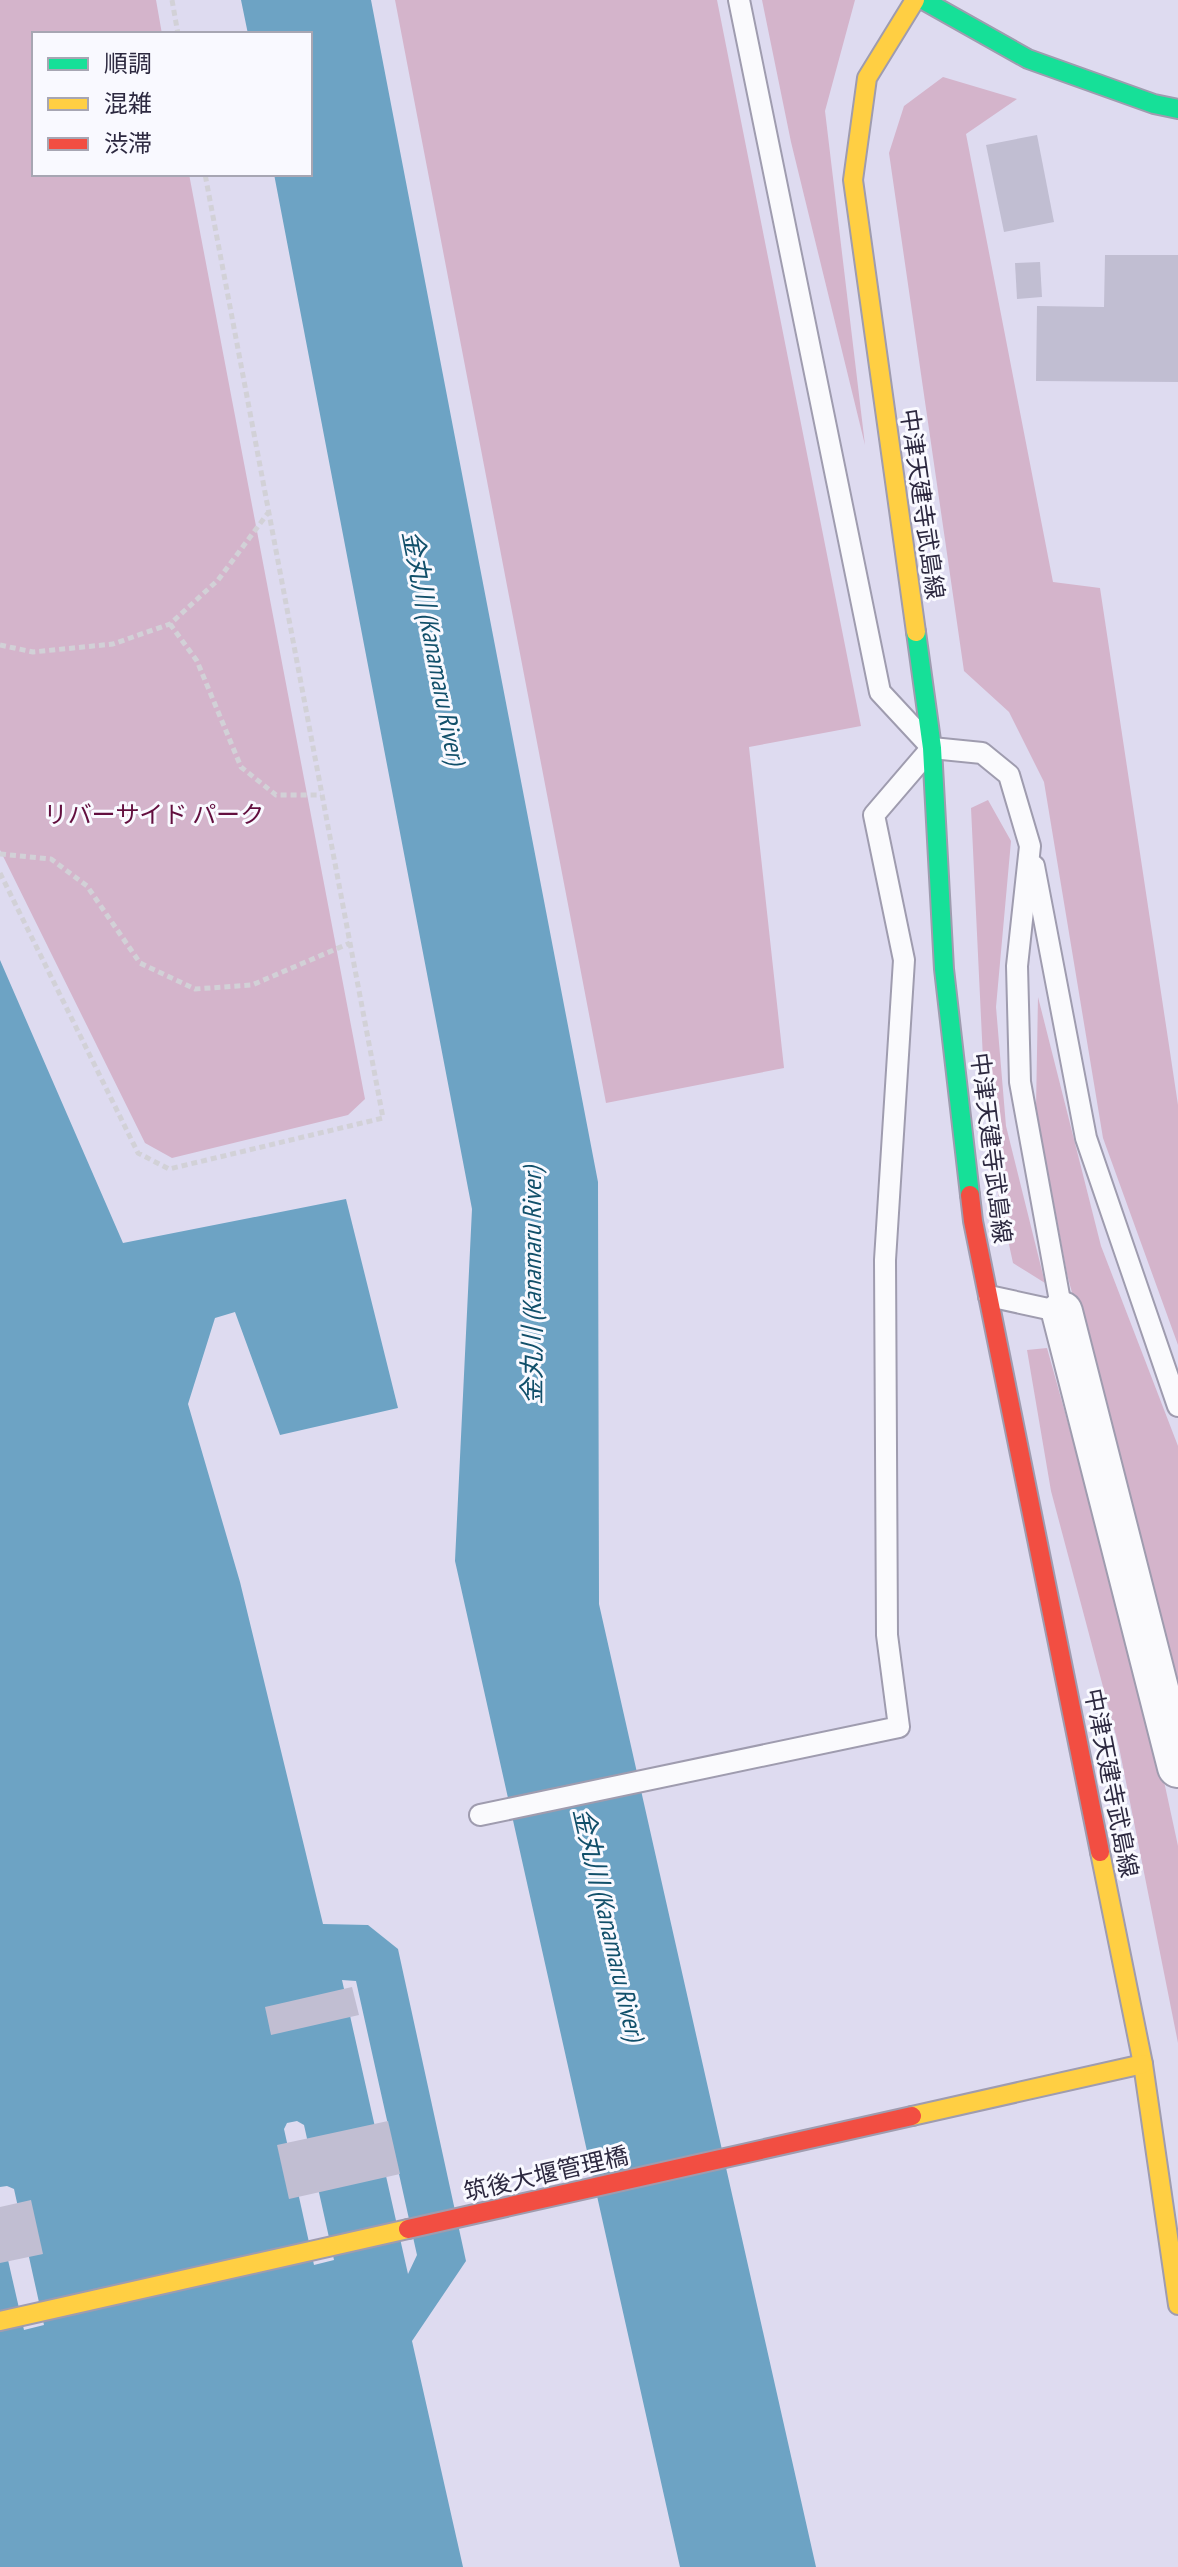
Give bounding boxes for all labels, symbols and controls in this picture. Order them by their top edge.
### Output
legend [32,32,312,176]
text: 順調 [104,48,152,79]
text: 混雑 [104,88,152,119]
text: 渋滞 [104,128,152,159]
street label: 中津天建寺武島線 [894,407,951,601]
water label: 金丸川 (Kanamaru River) [396,527,474,769]
park label: リバーサイド パーク [44,799,264,830]
street label: 中津天建寺武島線 [964,1051,1019,1245]
water label: 金丸川 (Kanamaru River) [515,1164,548,1405]
street label: 中津天建寺武島線 [1078,1686,1145,1880]
water label: 金丸川 (Kanamaru River) [567,1804,653,2046]
street label: 筑後大堰管理橋 [461,2140,631,2208]

